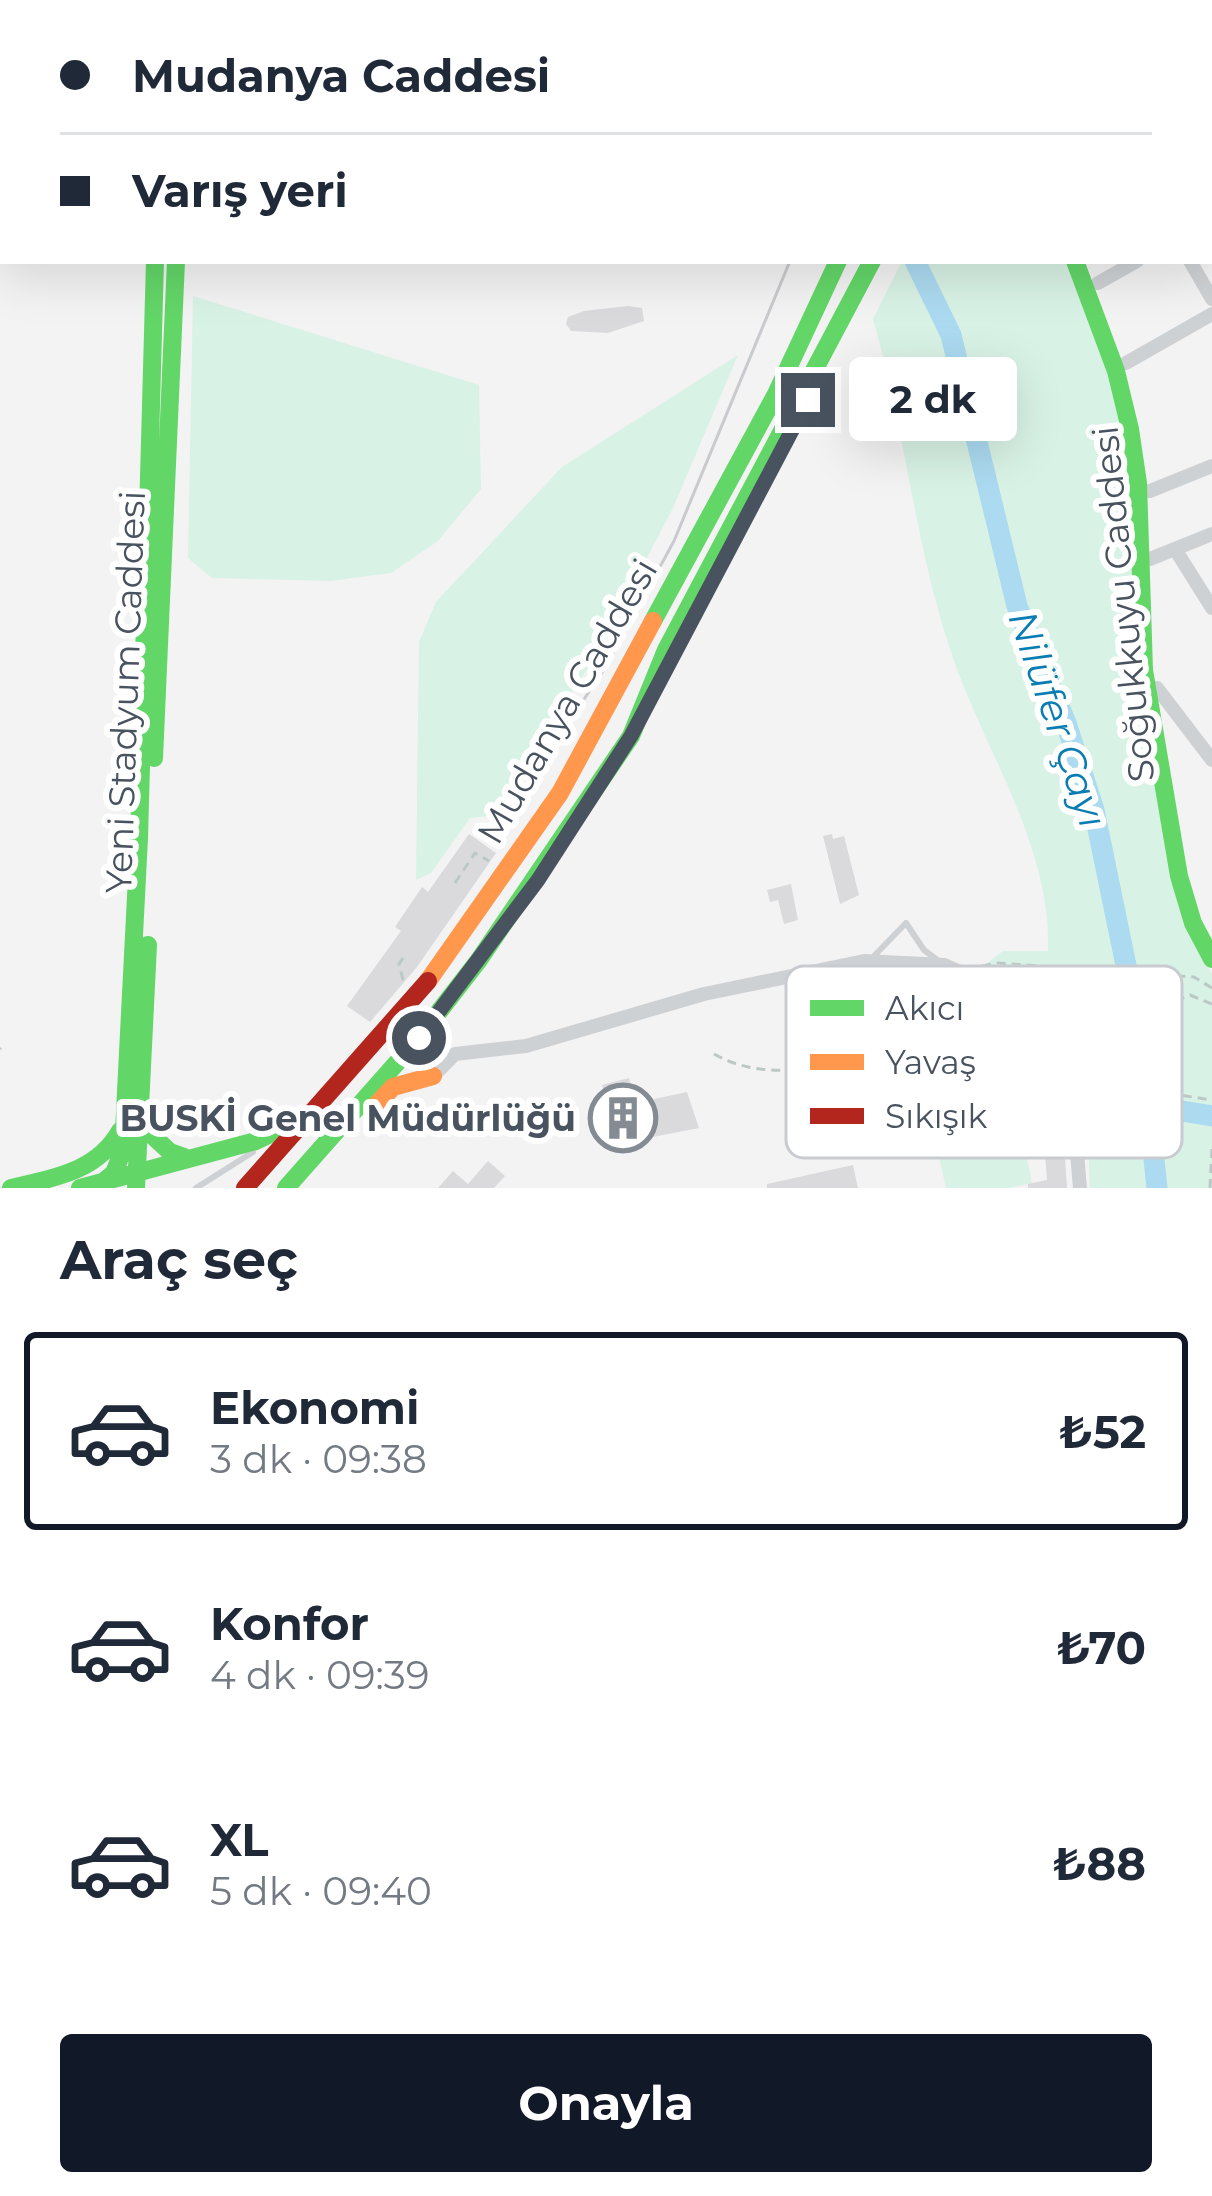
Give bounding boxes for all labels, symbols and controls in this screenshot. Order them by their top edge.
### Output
text: Mudanya Caddesi [132,48,550,103]
text: Varış yeri [132,163,348,218]
callout: 2 dk [850,358,1018,442]
route end [781,373,835,427]
text: 2 dk [890,375,976,423]
street label: Soğukkuyu Caddesi [1082,424,1164,784]
street label: Yeni Stadyum Caddesi [96,490,154,894]
street label: Mudanya Caddesi [468,551,666,851]
water label: Nilüfer Çayı [998,604,1118,834]
legend [786,966,1182,1158]
text: Akıcı [885,988,964,1028]
route start [392,1011,446,1065]
text: Yavaş [885,1042,976,1082]
building icon: BUSKİ Genel Müdürlüğü [588,1083,658,1153]
place label: BUSKİ Genel Müdürlüğü [120,1096,576,1140]
text: Sıkışık [885,1096,988,1136]
text: Araç seç [60,1227,298,1293]
icon: car [66,1377,174,1485]
text: Ekonomi [210,1380,420,1435]
text: ₺52 [1059,1404,1146,1459]
text: 3 dk · 09:38 [210,1435,427,1483]
icon: car [66,1593,174,1701]
text: Konfor [210,1596,369,1651]
text: ₺70 [1057,1620,1146,1675]
text: 4 dk · 09:39 [210,1651,430,1699]
icon: car [66,1809,174,1917]
text: XL [210,1812,268,1867]
text: ₺88 [1053,1836,1146,1891]
text: 5 dk · 09:40 [210,1867,432,1915]
button: Onayla [60,2034,1152,2172]

